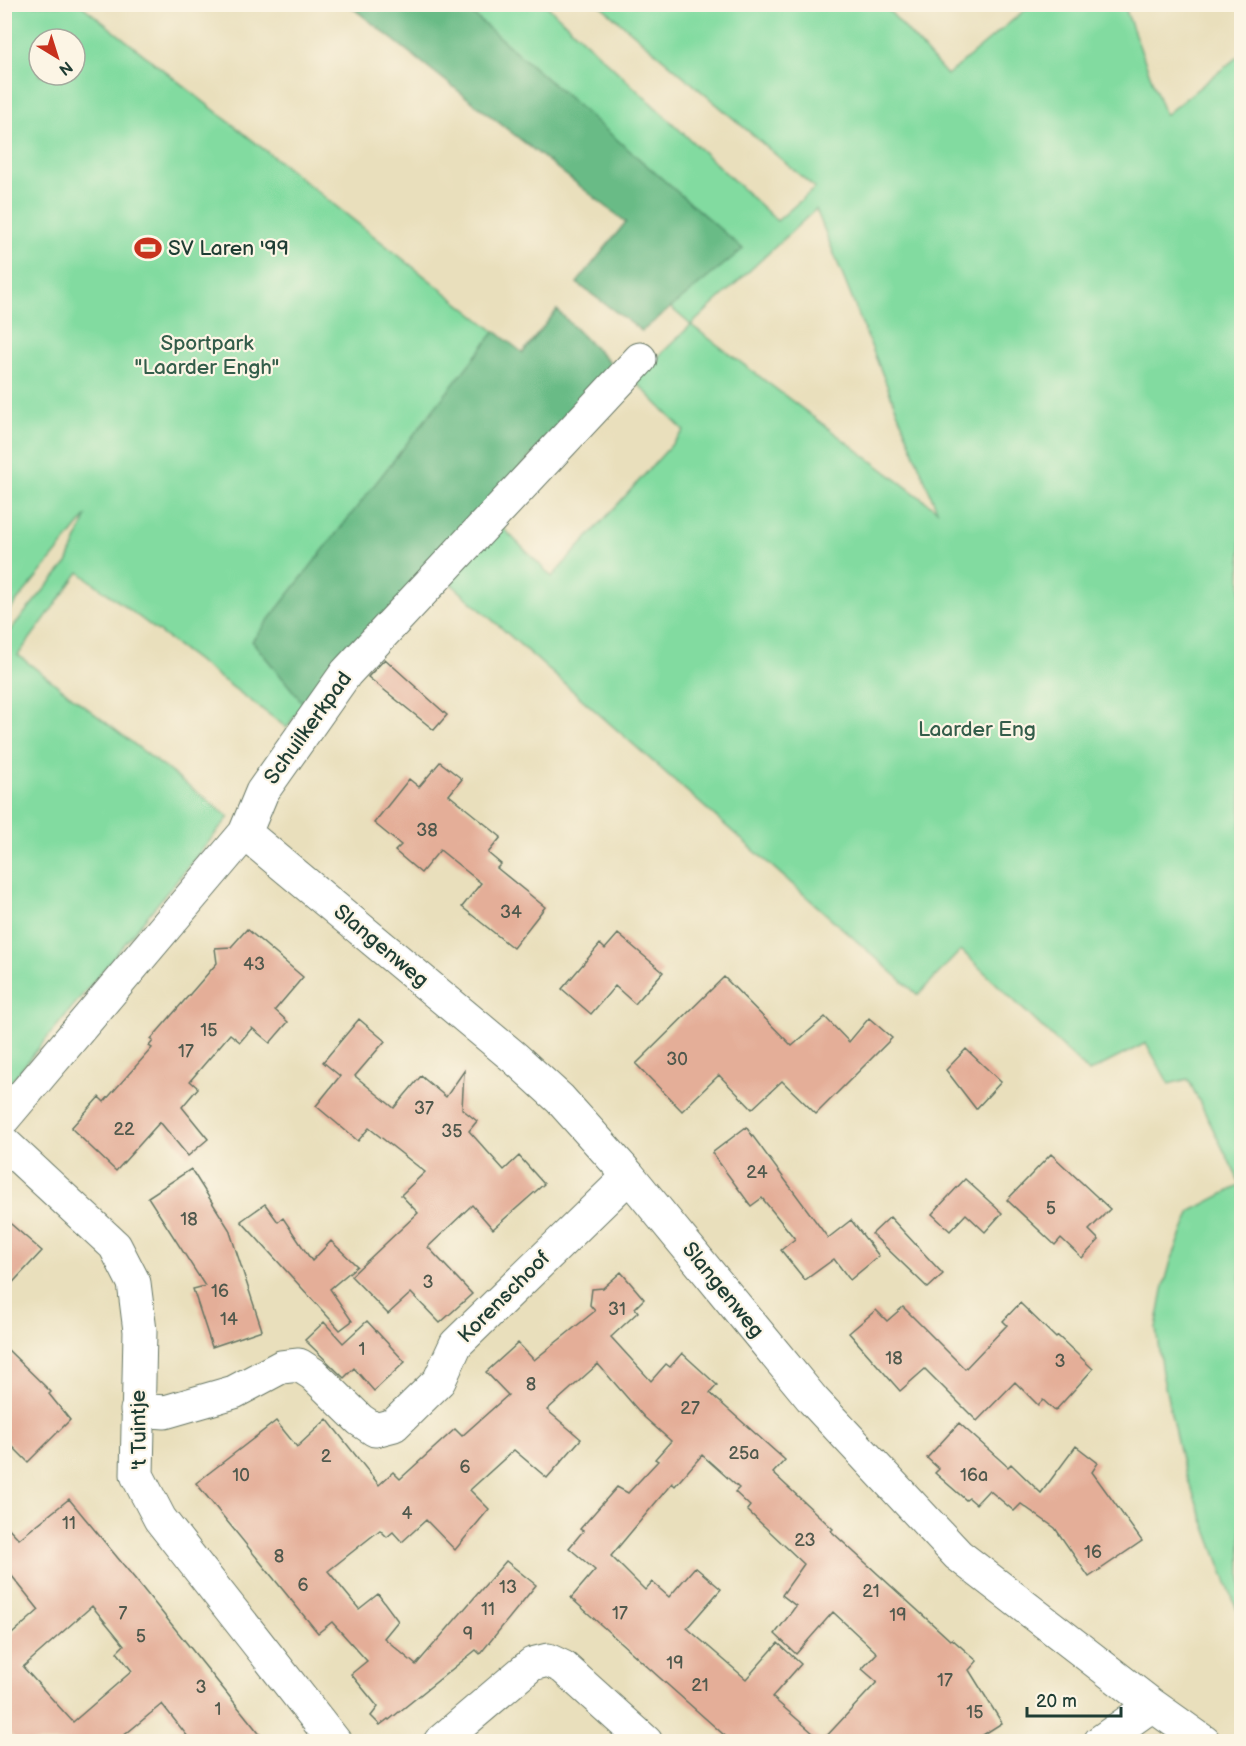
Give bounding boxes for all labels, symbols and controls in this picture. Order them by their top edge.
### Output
north arrow [27,27,87,87]
text: N [55,56,76,79]
sports icon: SV Laren '99 [133,233,163,263]
place label: SV Laren '99 [168,236,289,261]
park label: Sportpark "Laarder Engh" [135,331,279,380]
street label: Schuilkerkpad [259,667,357,789]
park label: Laarder Eng [918,717,1036,742]
house number: 38 [416,820,438,841]
street label: Slangenweg [329,899,433,993]
house number: 34 [500,902,522,923]
house number: 43 [243,954,265,975]
house number: 15 [200,1020,218,1041]
house number: 17 [178,1041,194,1062]
house number: 30 [666,1049,688,1070]
house number: 37 [414,1098,434,1119]
house number: 22 [113,1119,135,1140]
house number: 35 [441,1121,463,1142]
house number: 24 [746,1162,768,1183]
house number: 5 [1046,1198,1056,1219]
house number: 18 [180,1209,198,1230]
street label: Slangenweg [677,1237,769,1343]
street label: Korenschoof [453,1245,556,1348]
house number: 3 [422,1272,434,1293]
house number: 16 [211,1281,229,1302]
house number: 31 [608,1299,626,1320]
house number: 14 [220,1309,238,1330]
house number: 1 [359,1339,365,1360]
house number: 18 [885,1348,903,1369]
house number: 3 [1054,1351,1066,1372]
house number: 8 [526,1374,536,1395]
street label: 't Tuintje [126,1390,152,1470]
house number: 27 [680,1398,700,1419]
house number: 25a [728,1443,760,1464]
house number: 2 [321,1446,332,1467]
house number: 6 [460,1457,471,1478]
house number: 10 [232,1465,250,1486]
house number: 16a [960,1465,988,1486]
house number: 4 [402,1503,413,1524]
house number: 11 [62,1513,76,1534]
house number: 23 [794,1530,816,1551]
house number: 16 [1084,1542,1102,1563]
house number: 8 [274,1546,284,1567]
house number: 6 [298,1575,309,1596]
house number: 13 [499,1577,517,1598]
house number: 21 [862,1581,880,1602]
house number: 11 [481,1599,495,1620]
house number: 7 [119,1603,128,1624]
house number: 17 [612,1603,628,1624]
house number: 19 [889,1605,907,1626]
house number: 9 [463,1624,473,1645]
house number: 5 [136,1626,146,1647]
house number: 19 [666,1653,684,1674]
house number: 17 [937,1670,953,1691]
house number: 21 [691,1675,709,1696]
house number: 3 [195,1677,207,1698]
scale bar [1027,1680,1122,1718]
text: 20 m [1036,1691,1077,1712]
house number: 1 [215,1699,221,1720]
house number: 15 [966,1702,984,1723]

